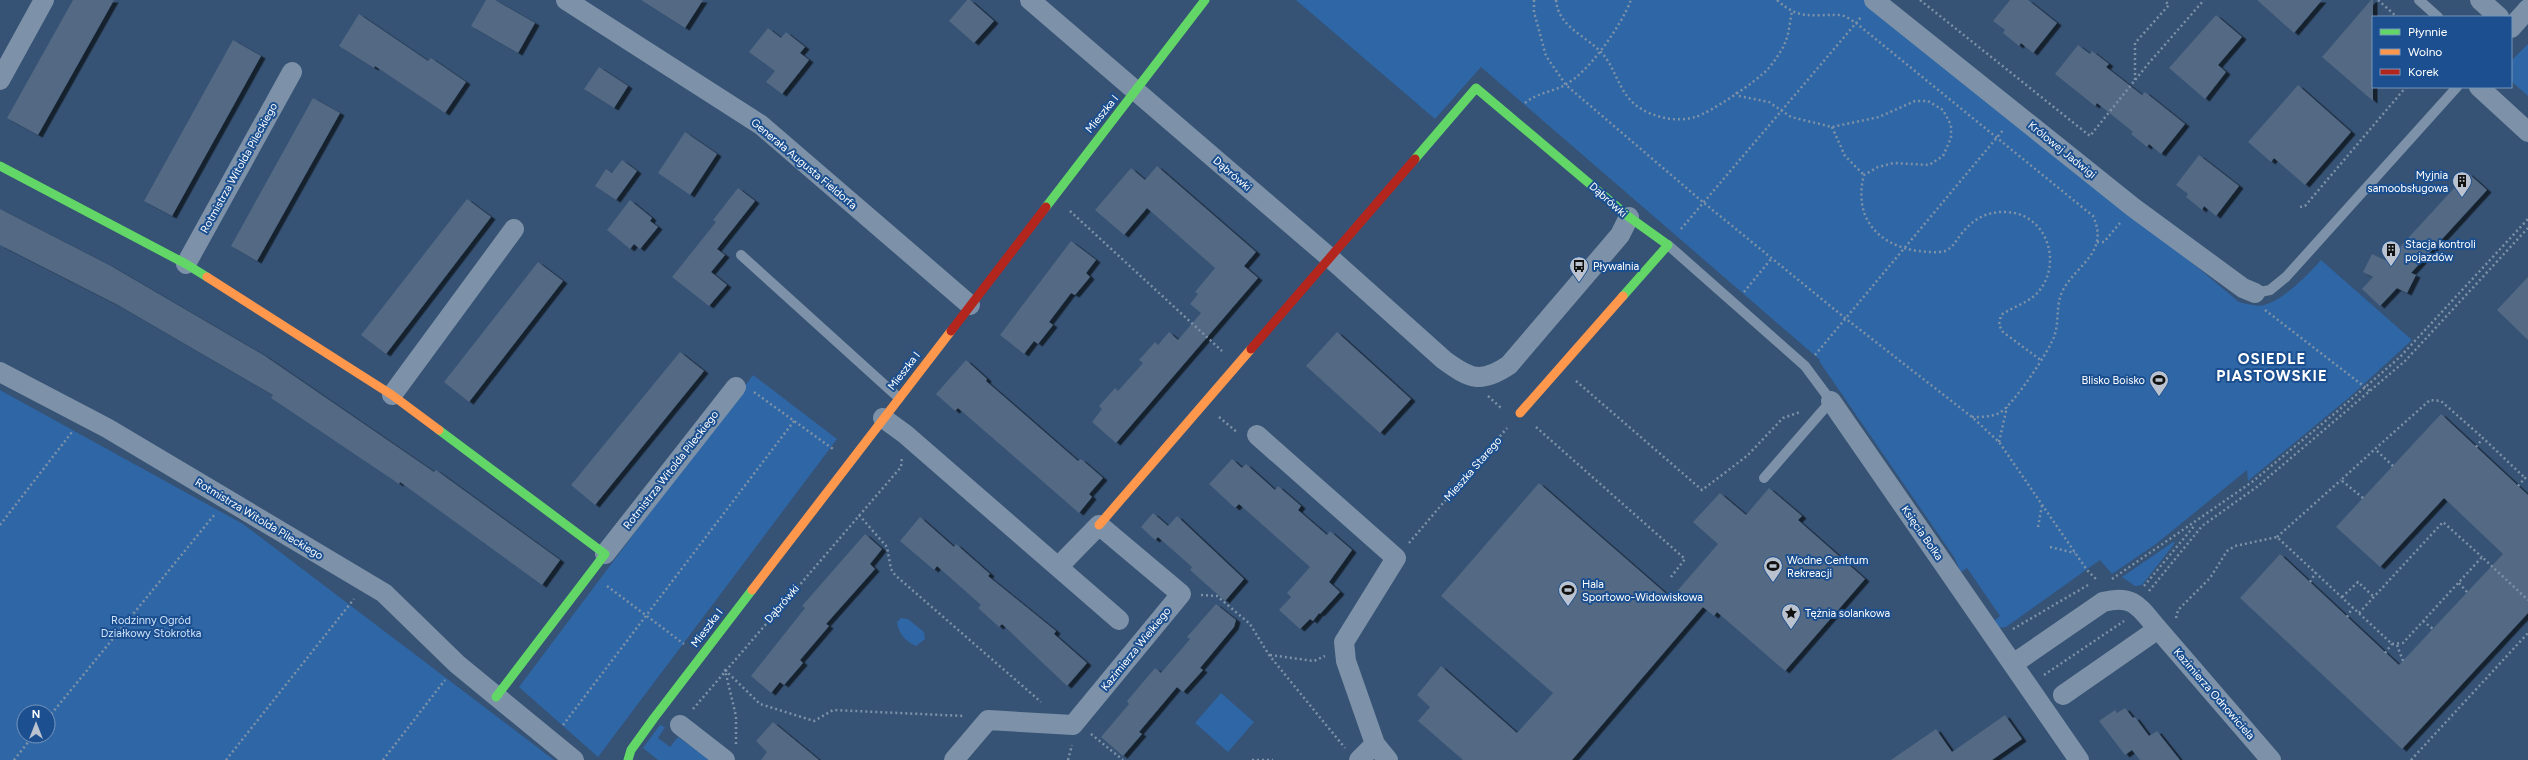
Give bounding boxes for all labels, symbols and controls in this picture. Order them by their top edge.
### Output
legend [2372,16,2512,88]
text: Płynnie [2408,25,2448,39]
text: Wolno [2408,45,2442,59]
text: Korek [2408,65,2439,79]
street label: Mieszka I [1083,92,1121,136]
street label: Rotmistrza Witolda Pileckiego [198,101,280,235]
street label: Generała Augusta Fieldorfa [748,116,860,212]
street label: Królowej Jadwigi [2025,119,2099,181]
street label: Dąbrówki [1210,154,1254,194]
place label: Myjnia samoobsługowa [2368,169,2448,195]
building icon: Myjnia samoobsługowa [2451,170,2473,198]
street label: Dąbrówki [1587,180,1629,220]
place label: Stacja kontroli pojazdów [2405,238,2476,264]
building icon: Stacja kontroli pojazdów [2380,239,2402,267]
bus stop icon: Pływalnia [1568,255,1590,283]
place label: Pływalnia [1593,260,1639,273]
street label: Mieszka I [885,349,923,393]
district label: OSIEDLE PIASTOWSKIE [2216,350,2328,385]
sports icon: Blisko Boisko [2148,369,2170,397]
place label: Blisko Boisko [2081,374,2145,387]
street label: Rotmistrza Witolda Pileckiego [621,408,721,532]
street label: Mieszka Starego [1442,434,1504,504]
street label: Rotmistrza Witolda Pileckiego [193,476,325,562]
street label: Księcia Bolka [1898,503,1946,563]
place label: Wodne Centrum Rekreacji [1787,554,1868,580]
sports icon: Wodne Centrum Rekreacji [1762,555,1784,583]
place label: Hala Sportowo-Widowiskowa [1582,578,1703,604]
sports icon: Hala Sportowo-Widowiskowa [1557,579,1579,607]
street label: Dąbrówki [762,582,802,626]
place icon: Tężnia solankowa [1780,602,1802,630]
street label: Kazimierza Wielkiego [1098,605,1174,693]
street label: Mieszka I [688,606,726,650]
place label: Tężnia solankowa [1805,607,1890,620]
park label: Rodzinny Ogród Działkowy Stokrotka [101,614,201,640]
street label: Kazimierza Odnowiciela [2171,646,2257,742]
north arrow [16,704,56,744]
text: N [32,708,40,721]

